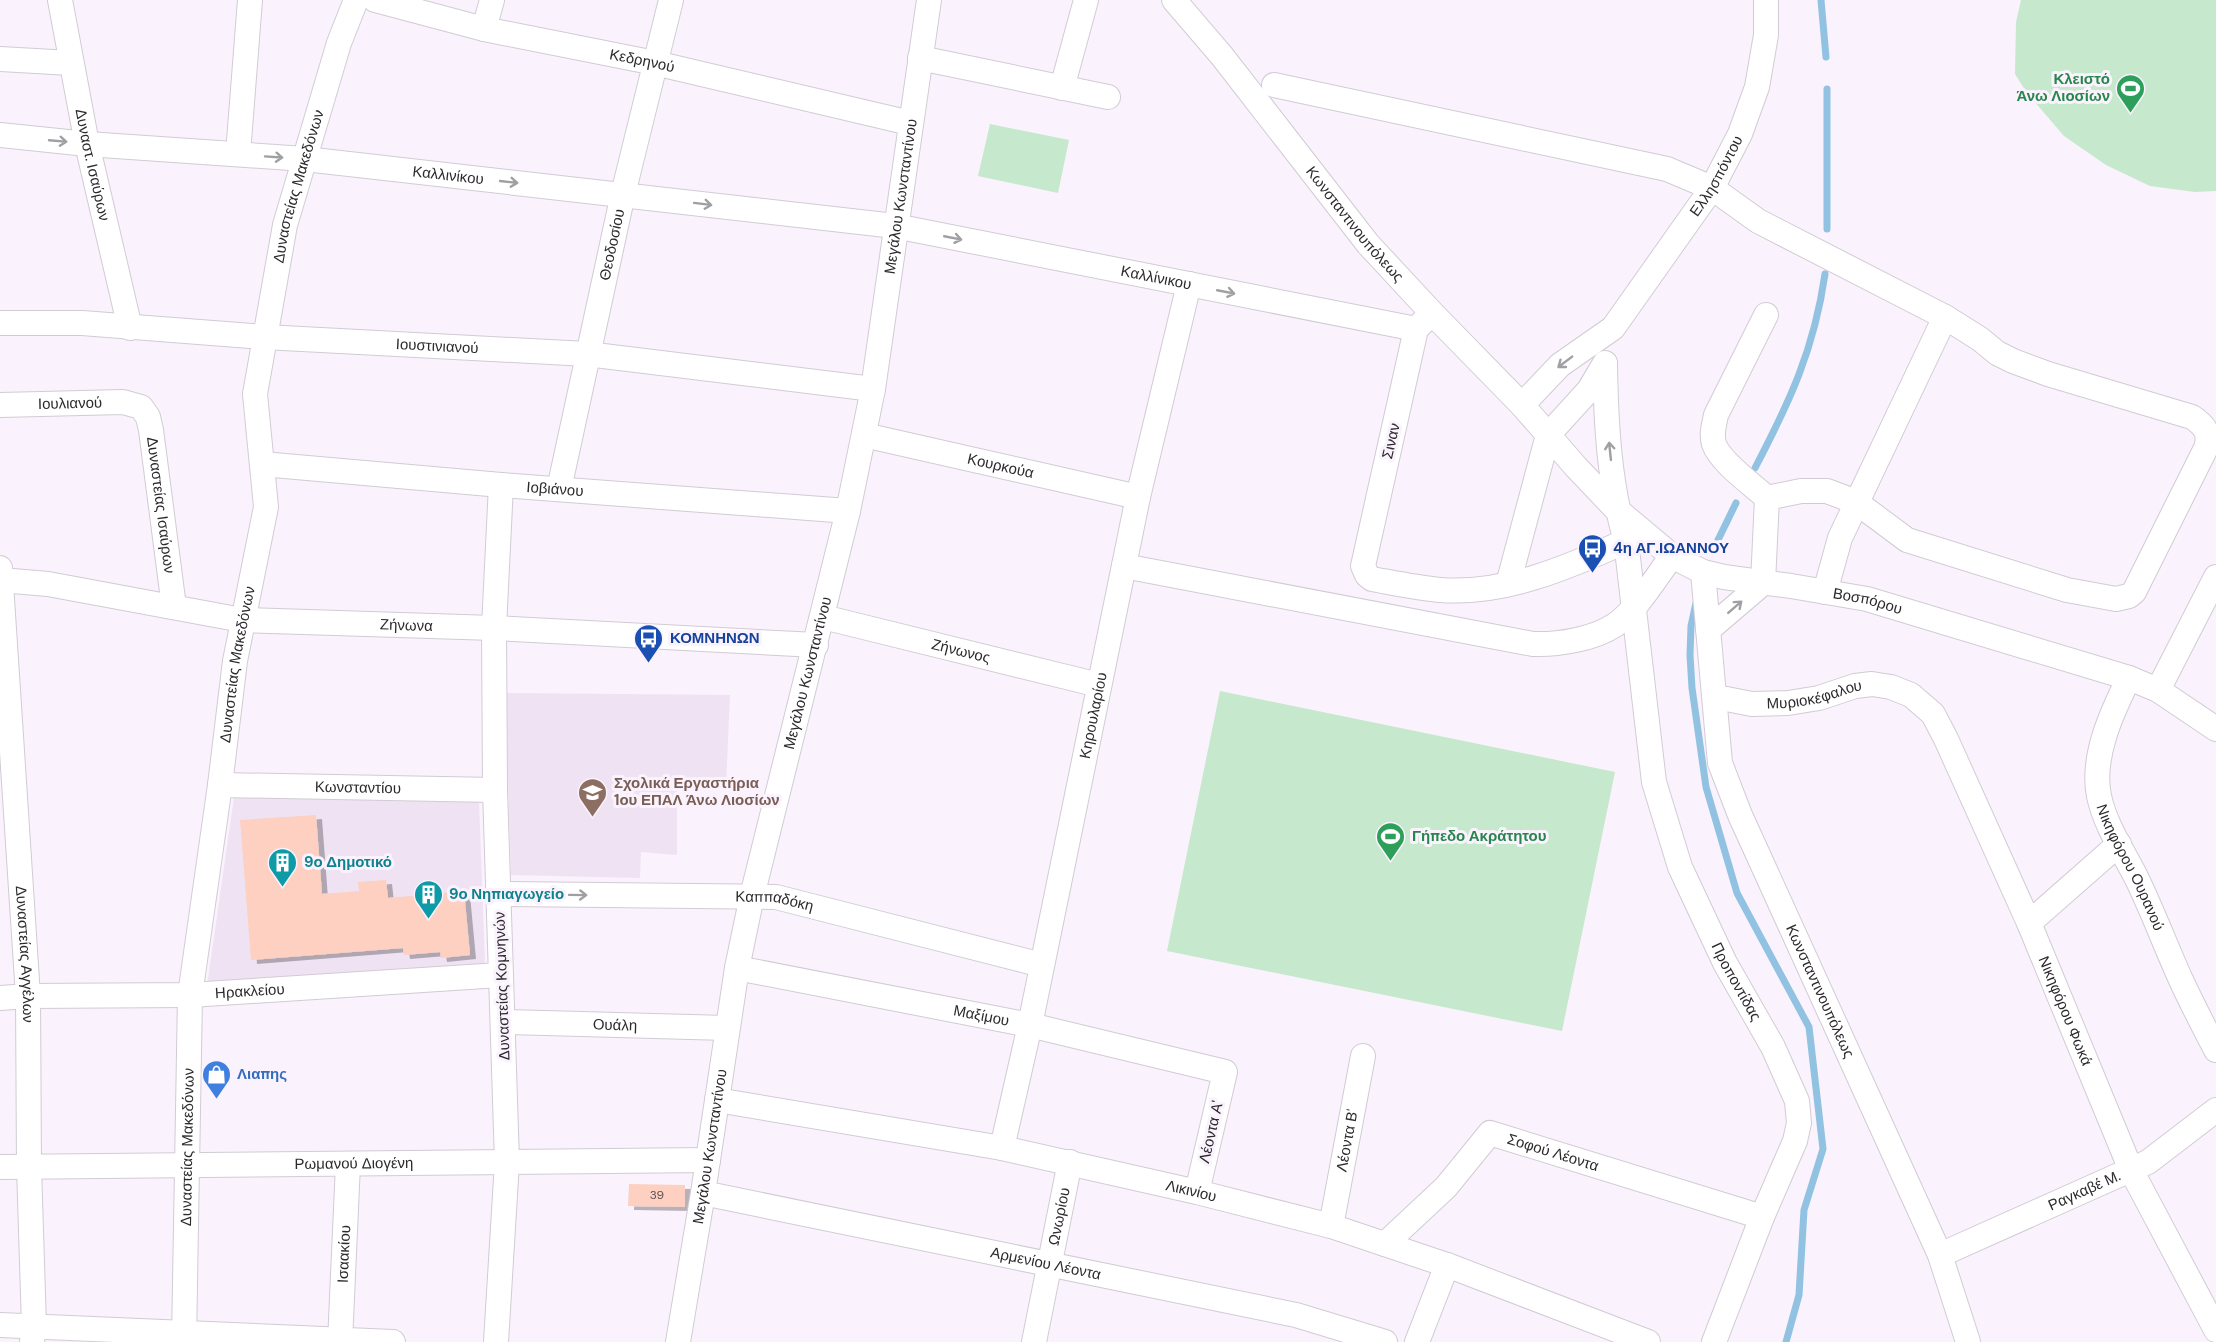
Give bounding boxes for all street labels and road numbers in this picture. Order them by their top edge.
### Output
street label: Κεδρηνού [608,44,677,77]
street label: Δυναστ. Ισαύρων [71,107,115,223]
street label: Δυναστείας Μακεδόνων [268,107,329,265]
street label: Μεγάλου Κωνσταντίνου [880,118,922,275]
street label: Ελλησπόντου [1685,132,1748,220]
street label: Καλλινίκου [411,161,485,189]
street label: Κωνσταντινουπόλεως [1301,162,1408,286]
street label: Θεοδοσίου [595,207,629,282]
street label: Καλλίνικου [1119,261,1193,294]
street label: Ιουστινιανού [395,334,479,358]
street label: Ιουλιανού [38,393,102,414]
street label: Σιναν [1377,421,1405,461]
street label: Δυναστείας Ισαύρων [142,436,180,575]
street label: Κουρκούα [965,449,1036,483]
street label: Ιοβιάνου [526,477,584,501]
street label: Βοσπόρου [1831,583,1905,619]
street label: Δυναστείας Μακεδόνων [215,584,260,744]
street label: Μεγάλου Κωνσταντίνου [779,595,836,751]
street label: Ζήνωνα [380,614,434,636]
street label: Ζήνωνος [929,634,992,668]
street label: Κηρουλαρίου [1075,671,1112,761]
street label: Μυριοκέφαλου [1766,675,1863,714]
street label: Κωνσταντίου [315,777,401,798]
street label: Νικηφόρου Ουρανού [2092,801,2169,934]
street label: Δυναστείας Αγγέλων [11,885,38,1023]
street label: Καππαδόκη [735,887,816,916]
street label: Δυναστείας Κομνηνών [489,911,515,1061]
street label: Κωνσταντινουπόλεως [1781,921,1859,1061]
street label: Προποντίδας [1707,939,1766,1024]
street label: Νικηφόρου Φωκά [2034,953,2097,1069]
street label: Ηρακλείου [214,979,285,1003]
street label: Μαξίμου [952,1000,1011,1031]
street label: Ουάλη [593,1014,637,1036]
street label: Δυναστείας Μακεδόνων [176,1068,199,1226]
street label: Μεγάλου Κωνσταντίνου [688,1068,732,1226]
street label: Λέοντα Α' [1194,1099,1228,1165]
street label: Λέοντα Β' [1331,1108,1363,1173]
street label: Σοφού Λέοντα [1505,1129,1602,1176]
street label: Ρωμανού Διογένη [294,1153,414,1174]
street label: Ραγκαβέ Μ. [2045,1166,2123,1215]
street label: Λικινίου [1164,1175,1219,1207]
street label: Ωνωρίου [1044,1186,1075,1247]
street label: Ισαακίου [333,1225,355,1284]
street label: Αρμενίου Λέοντα [989,1242,1103,1285]

